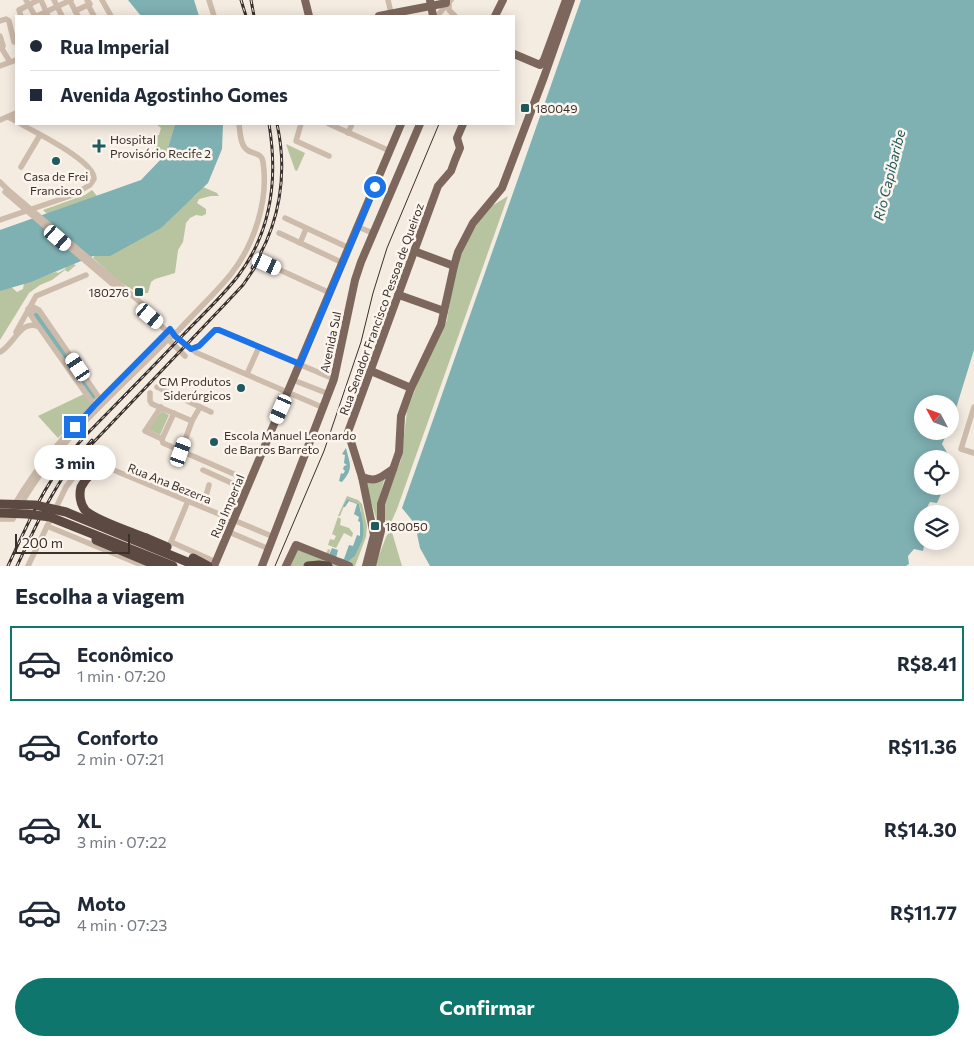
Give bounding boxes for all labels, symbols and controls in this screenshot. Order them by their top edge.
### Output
text: Rua Imperial [60,35,170,58]
text: Avenida Agostinho Gomes [60,83,288,106]
place label: 180049 [535,101,578,115]
marker: 180049 [519,102,531,114]
water label: Rio Capibaribe [869,127,909,222]
place label: Hospital Provisório Recife 2 [110,132,211,160]
marker: Hospital Provisório Recife 2 [92,139,106,153]
marker: Casa de Frei Francisco [50,155,62,167]
place label: Casa de Frei Francisco [24,169,88,197]
route start [364,176,386,198]
street label: Rua Senador Francisco Pessoa de Queiroz [336,201,426,417]
car [41,222,74,254]
car [250,251,283,277]
place label: 180276 [89,285,129,299]
marker: 180276 [133,286,145,298]
car [133,301,166,331]
street label: Avenida Sul [317,310,343,374]
car [63,350,92,384]
place label: CM Produtos Siderúrgicos [159,374,231,402]
marker: CM Produtos Siderúrgicos [235,382,247,394]
car [268,392,293,426]
north arrow [914,395,959,440]
map controls [914,395,959,550]
route end [64,416,86,438]
place label: Escola Manuel Leonardo de Barros Barreto [224,428,356,456]
car [168,435,193,469]
marker: Escola Manuel Leonardo de Barros Barreto [208,436,220,448]
callout: 3 min [34,444,116,480]
button: locate [914,450,959,495]
text: 3 min [55,453,95,472]
street label: Rua Ana Bezerra [126,460,214,506]
street label: Rua Imperial [207,472,247,540]
button: layers [914,505,959,550]
place label: 180050 [385,519,428,533]
marker: 180050 [369,520,381,532]
scale bar [15,531,130,554]
text: 200 m [22,534,63,551]
text: Escolha a viagem [15,582,185,609]
icon: car [17,641,62,686]
text: Econômico [77,643,174,666]
text: R$8.41 [897,652,957,675]
text: 1 min · 07:20 [77,666,166,685]
icon: car [17,724,62,769]
text: Conforto [77,726,158,749]
text: R$11.36 [888,735,957,758]
text: 2 min · 07:21 [77,749,164,768]
icon: car [17,807,62,852]
text: XL [77,809,102,832]
text: R$14.30 [884,818,957,841]
text: 3 min · 07:22 [77,832,167,851]
icon: car [17,890,62,935]
text: Moto [77,892,126,915]
text: R$11.77 [890,901,957,924]
text: 4 min · 07:23 [77,915,167,934]
button: Confirmar [15,978,959,1036]

